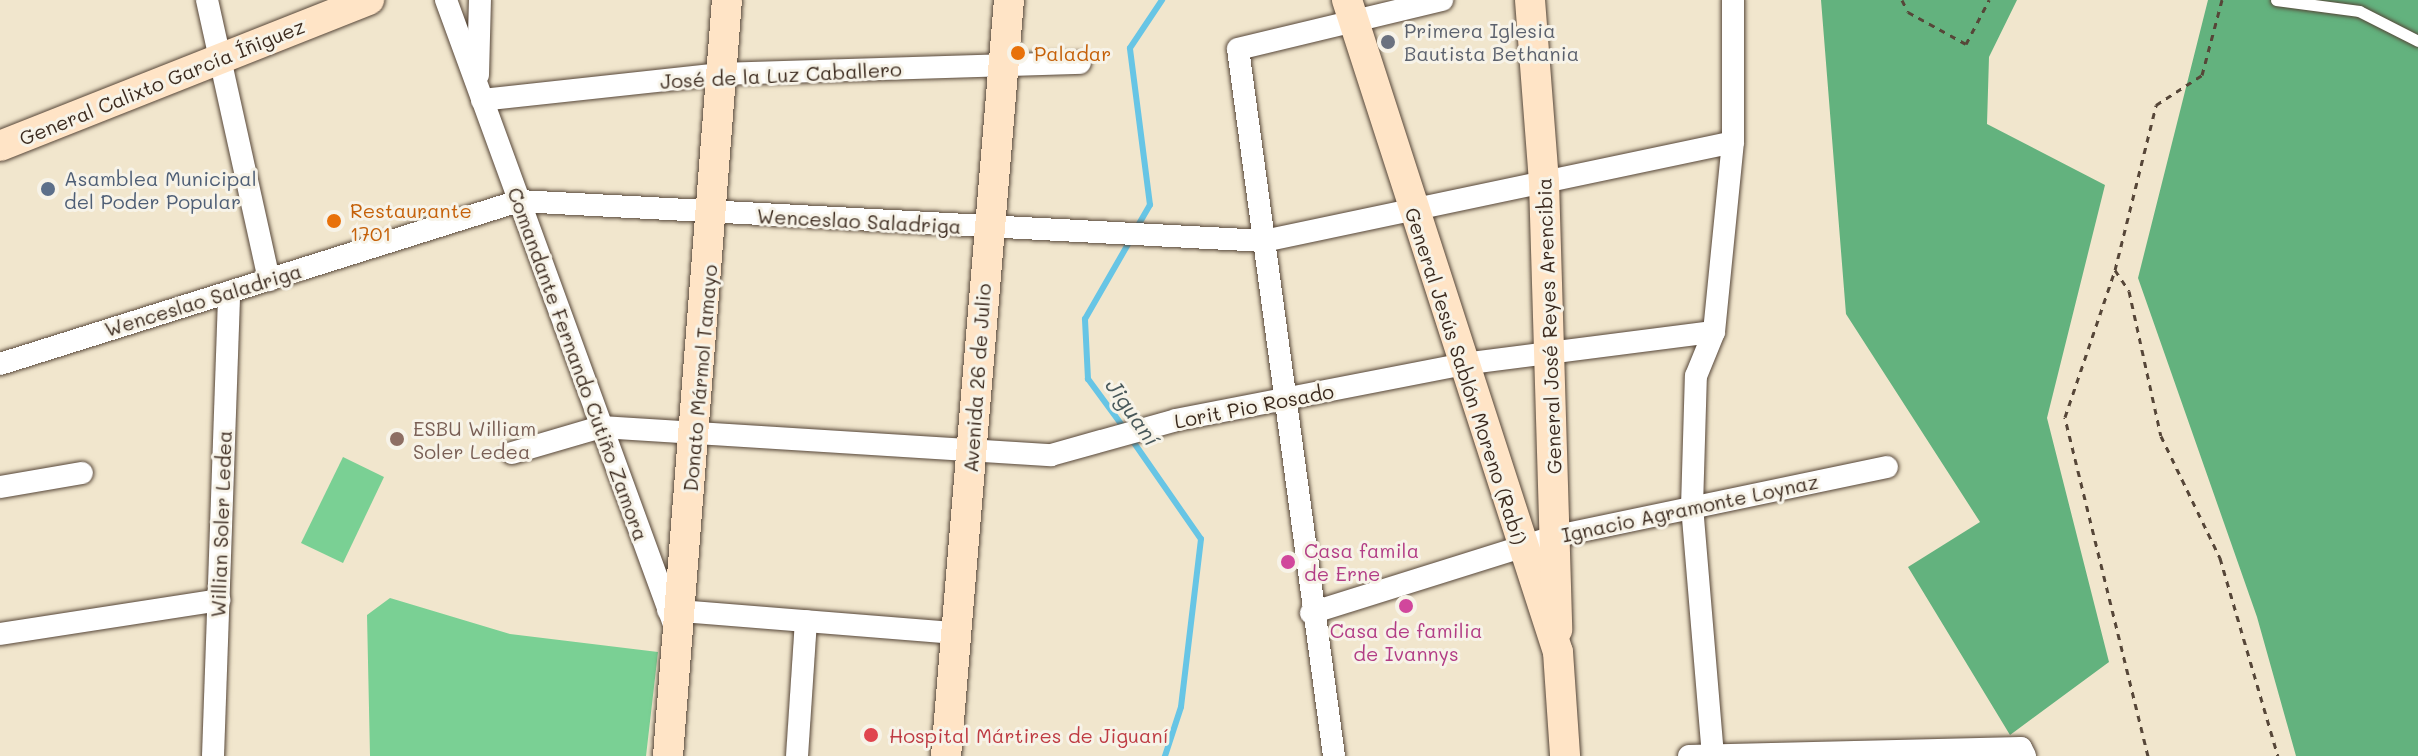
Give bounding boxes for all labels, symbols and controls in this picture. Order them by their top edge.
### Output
street label: General Calixto García Íñiguez [16,14,308,150]
place label: Primera Iglesia Bautista Bethania [1404,18,1579,65]
marker: Primera Iglesia Bautista Bethania [1379,33,1397,51]
place label: Paladar [1034,41,1111,65]
marker: Paladar [1009,44,1027,62]
street label: José de la Luz Caballero [660,57,902,93]
place label: Asamblea Municipal del Poder Popular [64,166,257,213]
street label: General José Reyes Arencibia [1532,177,1566,475]
marker: Asamblea Municipal del Poder Popular [39,180,57,198]
street label: Comandante Fernando Cutiño Zamora [503,184,653,544]
place label: Restaurante 1701 [350,198,472,245]
street label: Wenceslao Saladriga [756,204,962,238]
street label: General Jesús Sablón Moreno (Rabí) [1400,204,1532,548]
marker: Restaurante 1701 [325,212,343,230]
street label: Wenceslao Saladriga [102,259,304,341]
street label: Donato Mármol Tamayo [678,263,722,493]
street label: Avenida 26 de Julio [958,283,996,473]
water label: Jiguaní [1100,373,1166,451]
street label: Lorit Pio Rosado [1172,379,1336,433]
place label: ESBU William Soler Ledea [413,416,536,463]
street label: Willian Soler Ledea [206,430,236,618]
marker: ESBU William Soler Ledea [388,430,406,448]
street label: Ignacio Agramonte Loynaz [1559,469,1821,547]
place label: Casa famila de Erne [1304,538,1419,585]
marker: Casa famila de Erne [1279,553,1297,571]
marker: Casa de familia de Ivannys [1397,597,1415,615]
place label: Casa de familia de Ivannys [1330,618,1482,665]
place label: Hospital Mártires de Jiguaní [889,723,1169,747]
marker: Hospital Mártires de Jiguaní [860,724,882,746]

